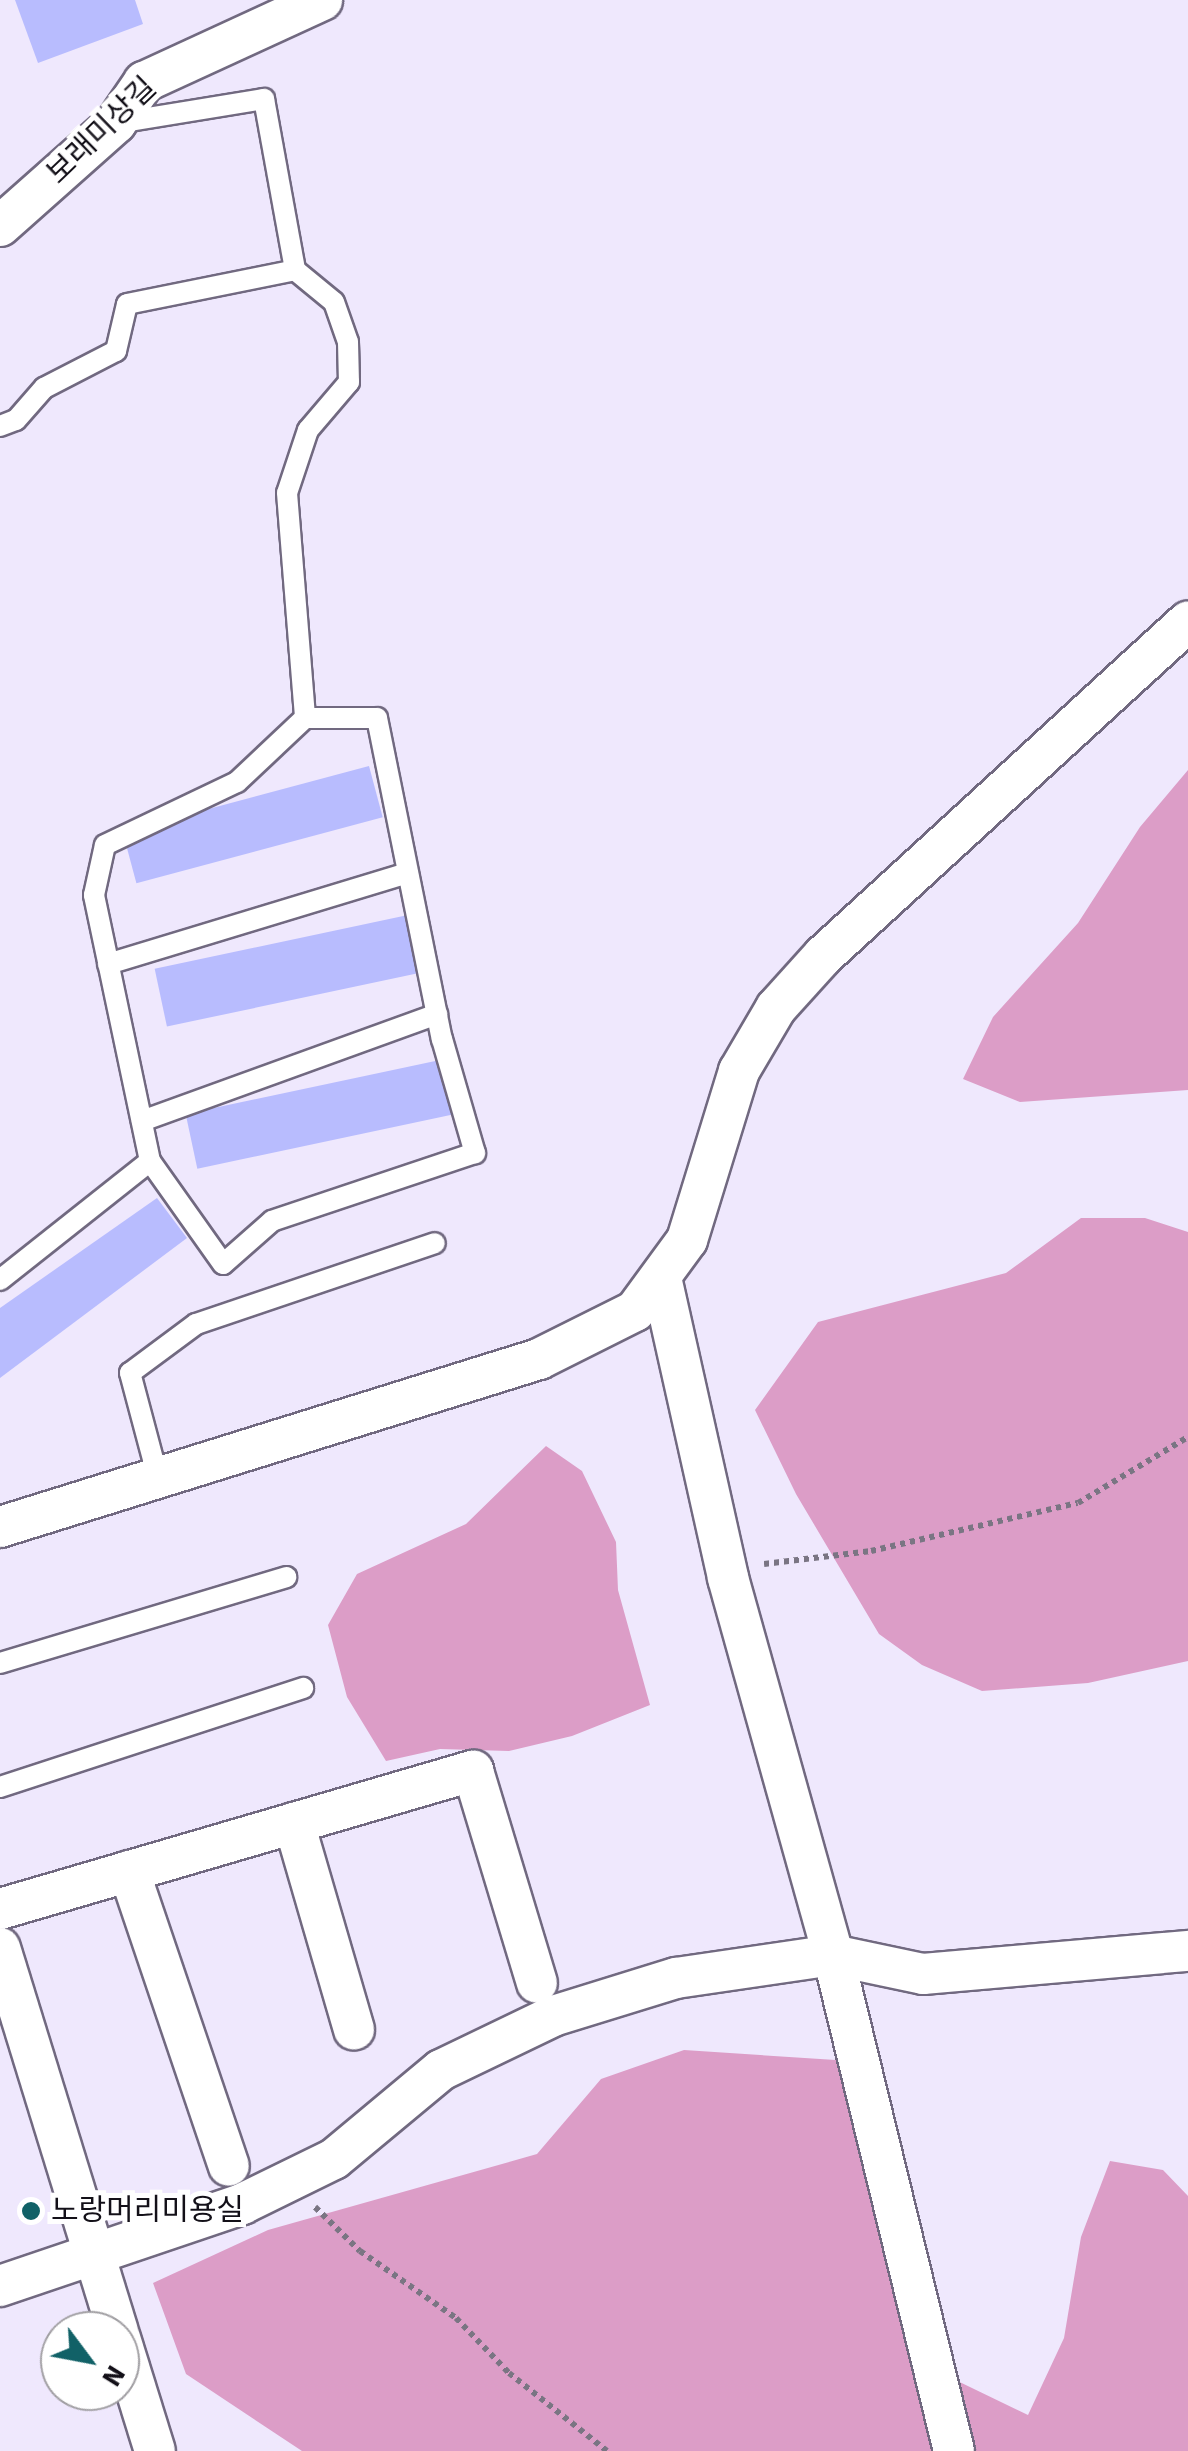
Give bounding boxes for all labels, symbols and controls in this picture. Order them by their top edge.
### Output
street label: 보래미상길 [40,70,164,192]
place label: 노랑머리미용실 [51,2193,244,2229]
marker: 노랑머리미용실 [20,2200,42,2222]
north arrow [40,2311,140,2411]
text: N [92,2357,136,2394]

